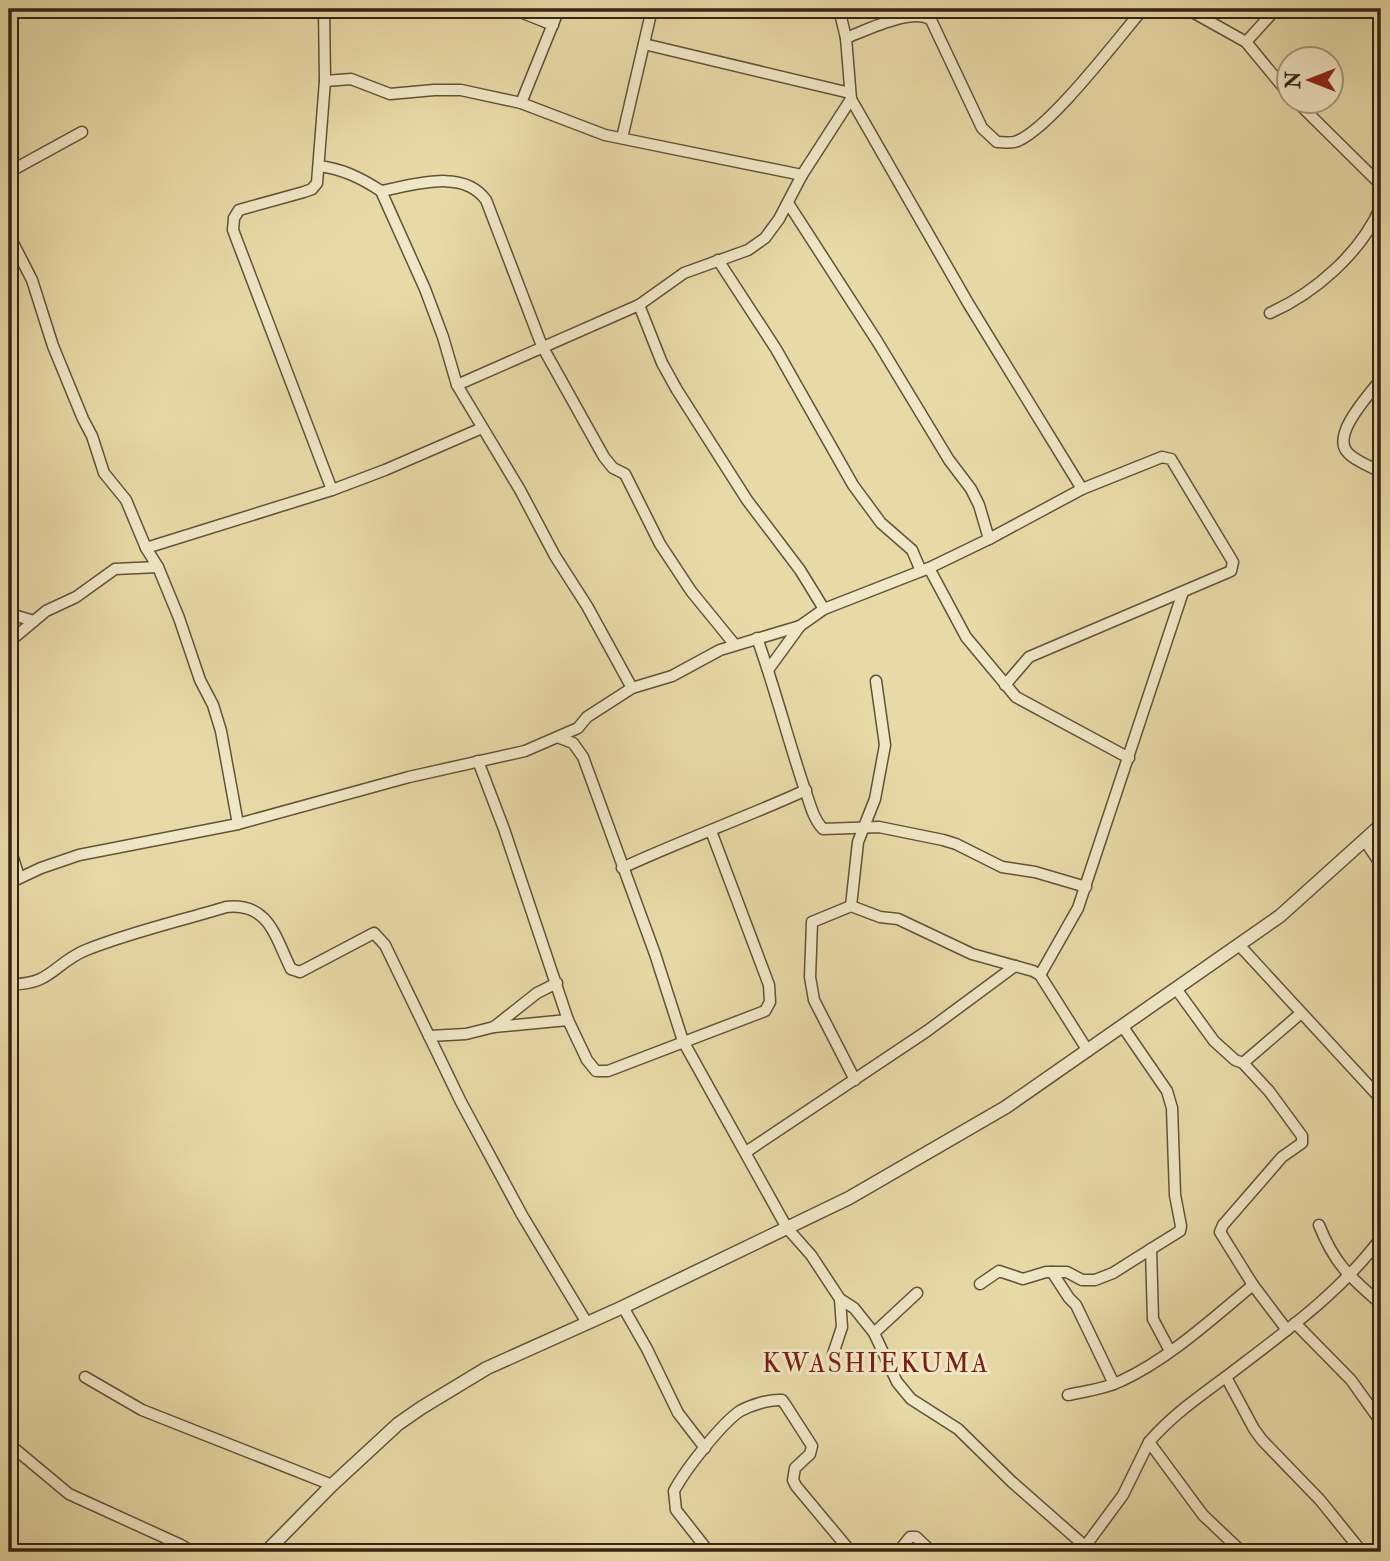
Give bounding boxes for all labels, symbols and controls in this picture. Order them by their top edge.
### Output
north arrow [1274,46,1344,116]
text: N [1282,71,1306,90]
district label: KWASHIEKUMA [762,1348,990,1380]

